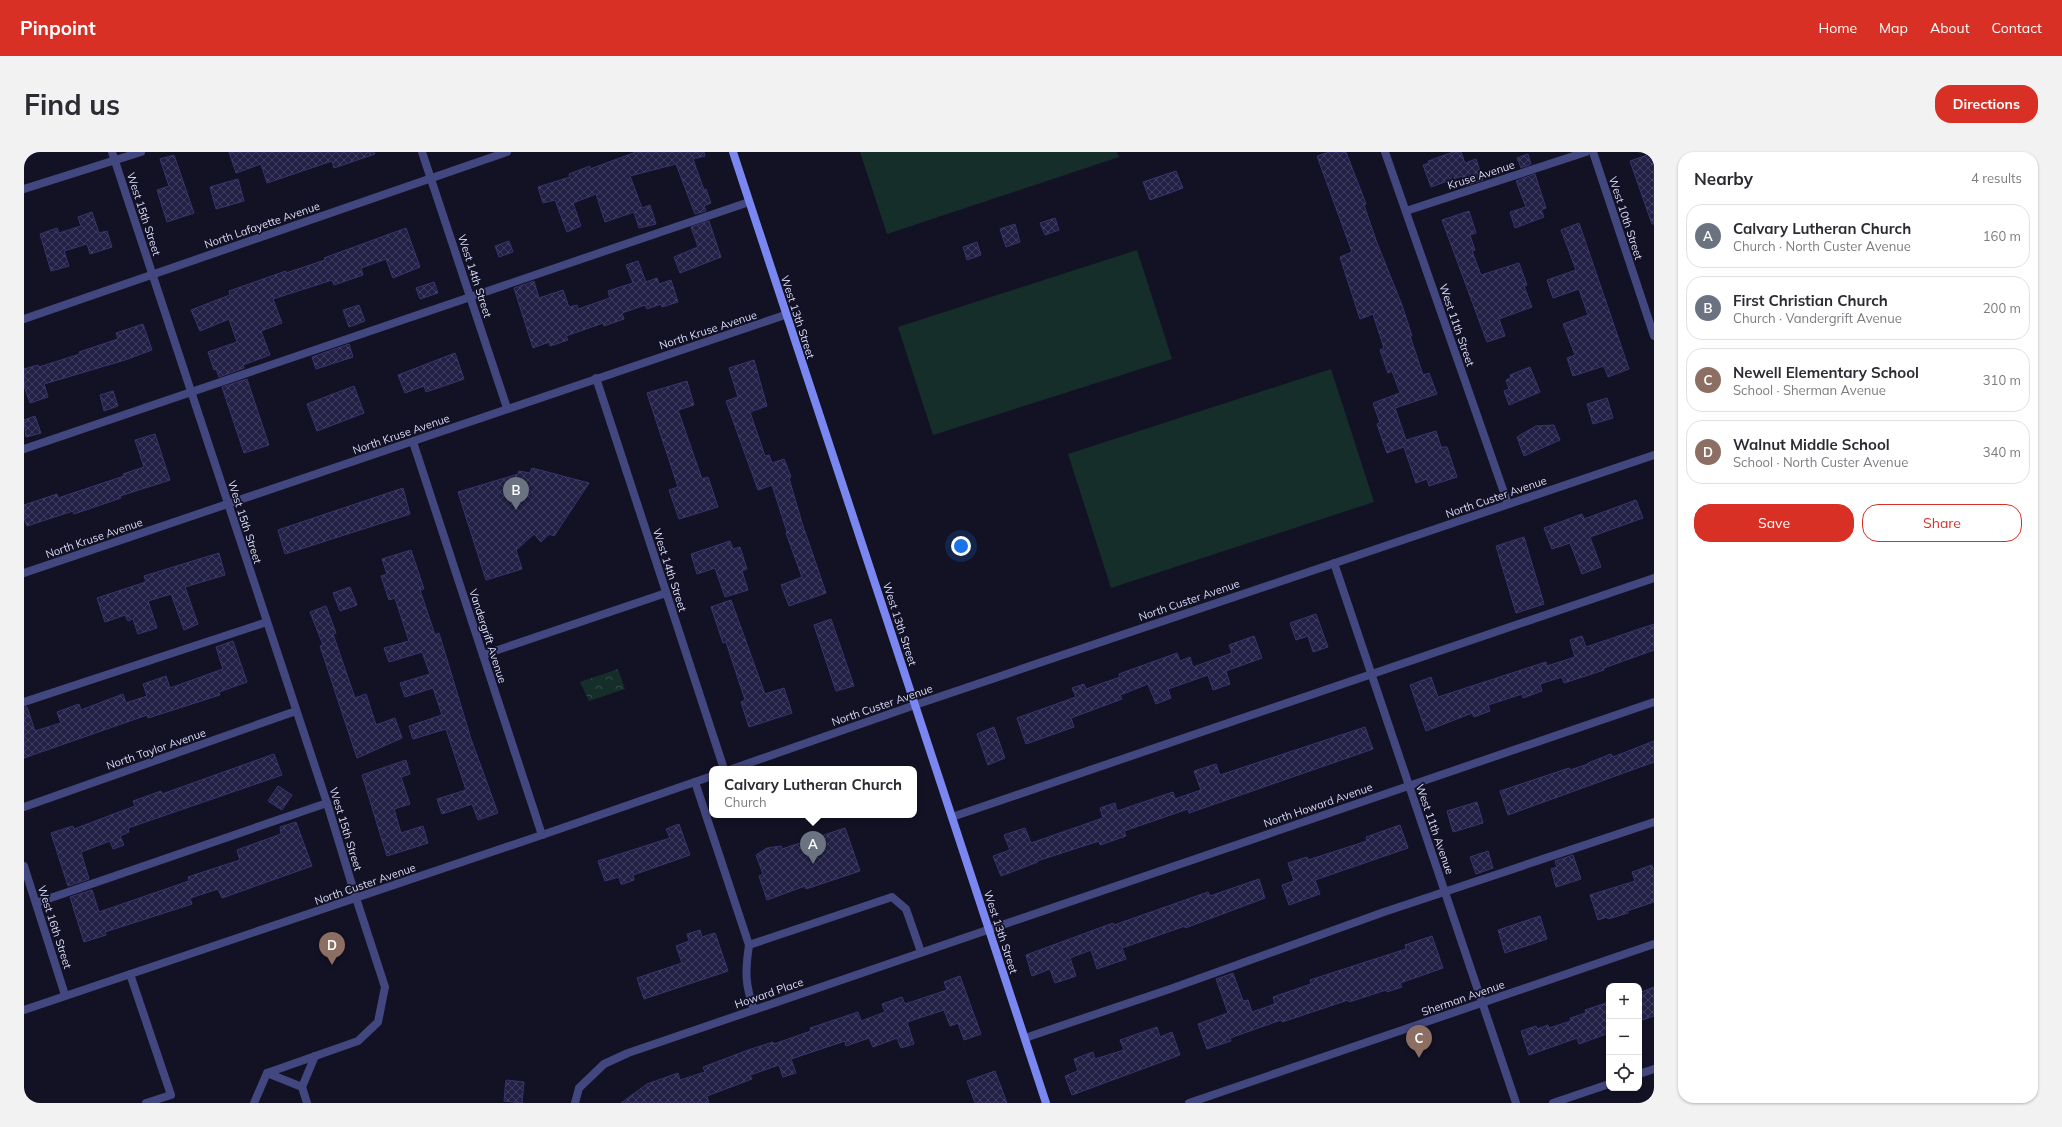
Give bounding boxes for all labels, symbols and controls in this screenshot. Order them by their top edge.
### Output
text: Pinpoint [20,16,96,40]
text: Home [1818,19,1857,37]
text: Map [1879,19,1908,37]
text: About [1930,19,1970,37]
text: Contact [1992,19,2042,37]
button: Directions [1935,85,2038,123]
text: Find us [24,87,120,122]
street label: Kruse Avenue [1446,158,1516,192]
text: Nearby [1694,168,1753,189]
text: 4 results [1971,170,2022,186]
street label: West 15th Street [124,171,164,257]
street label: West 10th Street [1606,175,1646,261]
street label: North Lafayette Avenue [202,199,322,251]
text: Calvary Lutheran Church [1733,219,1911,238]
text: A [1703,228,1713,244]
text: 160 m [1983,228,2021,244]
street label: West 14th Street [455,233,495,319]
text: Church · North Custer Avenue [1733,238,1911,254]
street label: West 13th Street [778,274,818,360]
street label: West 11th Street [1436,282,1478,368]
text: First Christian Church [1733,291,1888,310]
text: B [1704,300,1712,316]
text: 200 m [1983,300,2021,316]
street label: North Kruse Avenue [657,308,759,352]
text: Church · Vandergrift Avenue [1733,310,1902,326]
text: Newell Elementary School [1733,363,1919,382]
text: C [1704,372,1712,388]
text: 310 m [1983,372,2021,388]
text: School · Sherman Avenue [1733,382,1886,398]
street label: North Kruse Avenue [351,411,451,457]
text: Walnut Middle School [1733,435,1890,454]
text: D [1703,444,1713,460]
text: 340 m [1983,444,2021,460]
text: School · North Custer Avenue [1733,454,1908,470]
street label: North Custer Avenue [1444,473,1548,521]
pin: B [503,477,529,510]
street label: West 15th Street [225,479,265,565]
button: Save [1694,504,1854,542]
button: Share [1862,504,2022,542]
street label: North Kruse Avenue [44,515,144,561]
street label: West 14th Street [650,527,690,613]
your location [951,536,971,556]
street label: North Custer Avenue [1137,576,1241,624]
street label: West 13th Street [880,581,920,667]
street label: Vandergrift Avenue [466,587,510,685]
street label: North Custer Avenue [830,681,934,729]
street label: North Taylor Avenue [104,725,208,773]
popup [709,766,917,818]
text: Calvary Lutheran Church [724,775,902,794]
street label: North Howard Avenue [1262,780,1374,830]
street label: West 11th Avenue [1413,782,1457,876]
street label: West 15th Street [327,786,365,873]
text: Church [724,794,767,810]
pin: A [800,831,826,864]
street label: North Custer Avenue [313,860,417,908]
street label: West 16th Street [35,884,75,970]
street label: West 13th Street [981,889,1021,975]
pin: D [319,932,345,965]
street label: Howard Place [733,975,805,1011]
street label: Sherman Avenue [1420,977,1506,1019]
map controls [1606,983,1642,1091]
button: + [1606,983,1642,1019]
button: − [1606,1019,1642,1055]
pin: C [1406,1025,1432,1058]
button: locate [1606,1055,1642,1091]

